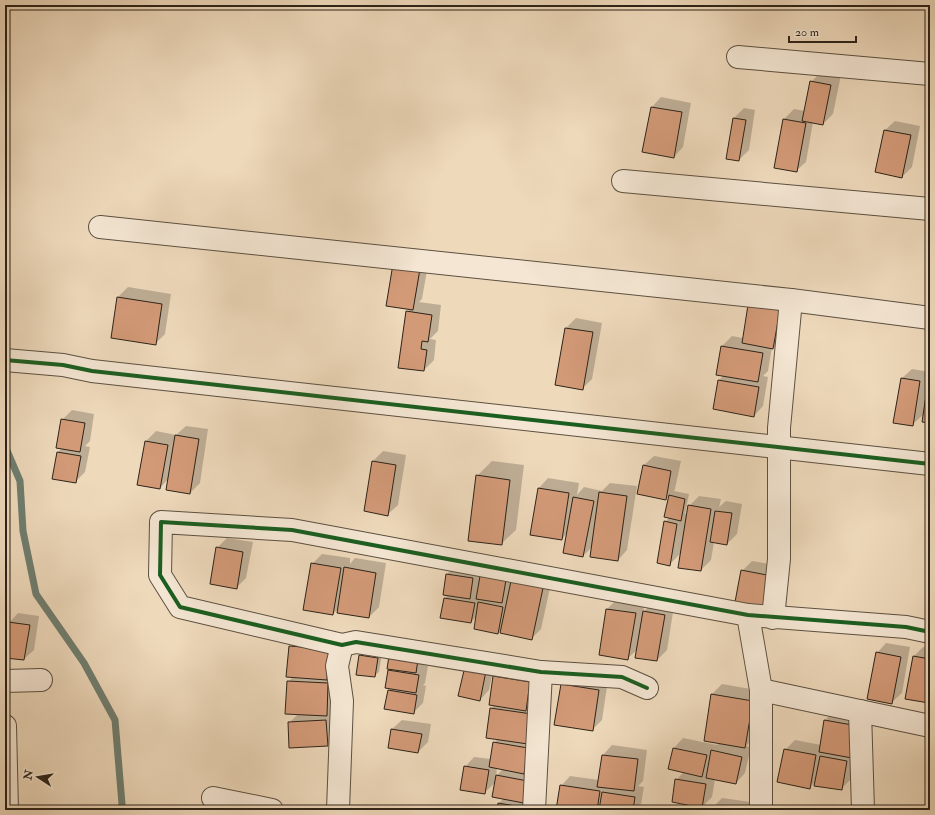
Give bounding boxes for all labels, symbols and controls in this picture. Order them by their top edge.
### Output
scale bar [789,18,856,44]
text: 20 m [795,25,820,40]
north arrow [18,757,58,797]
text: N [21,768,36,782]

